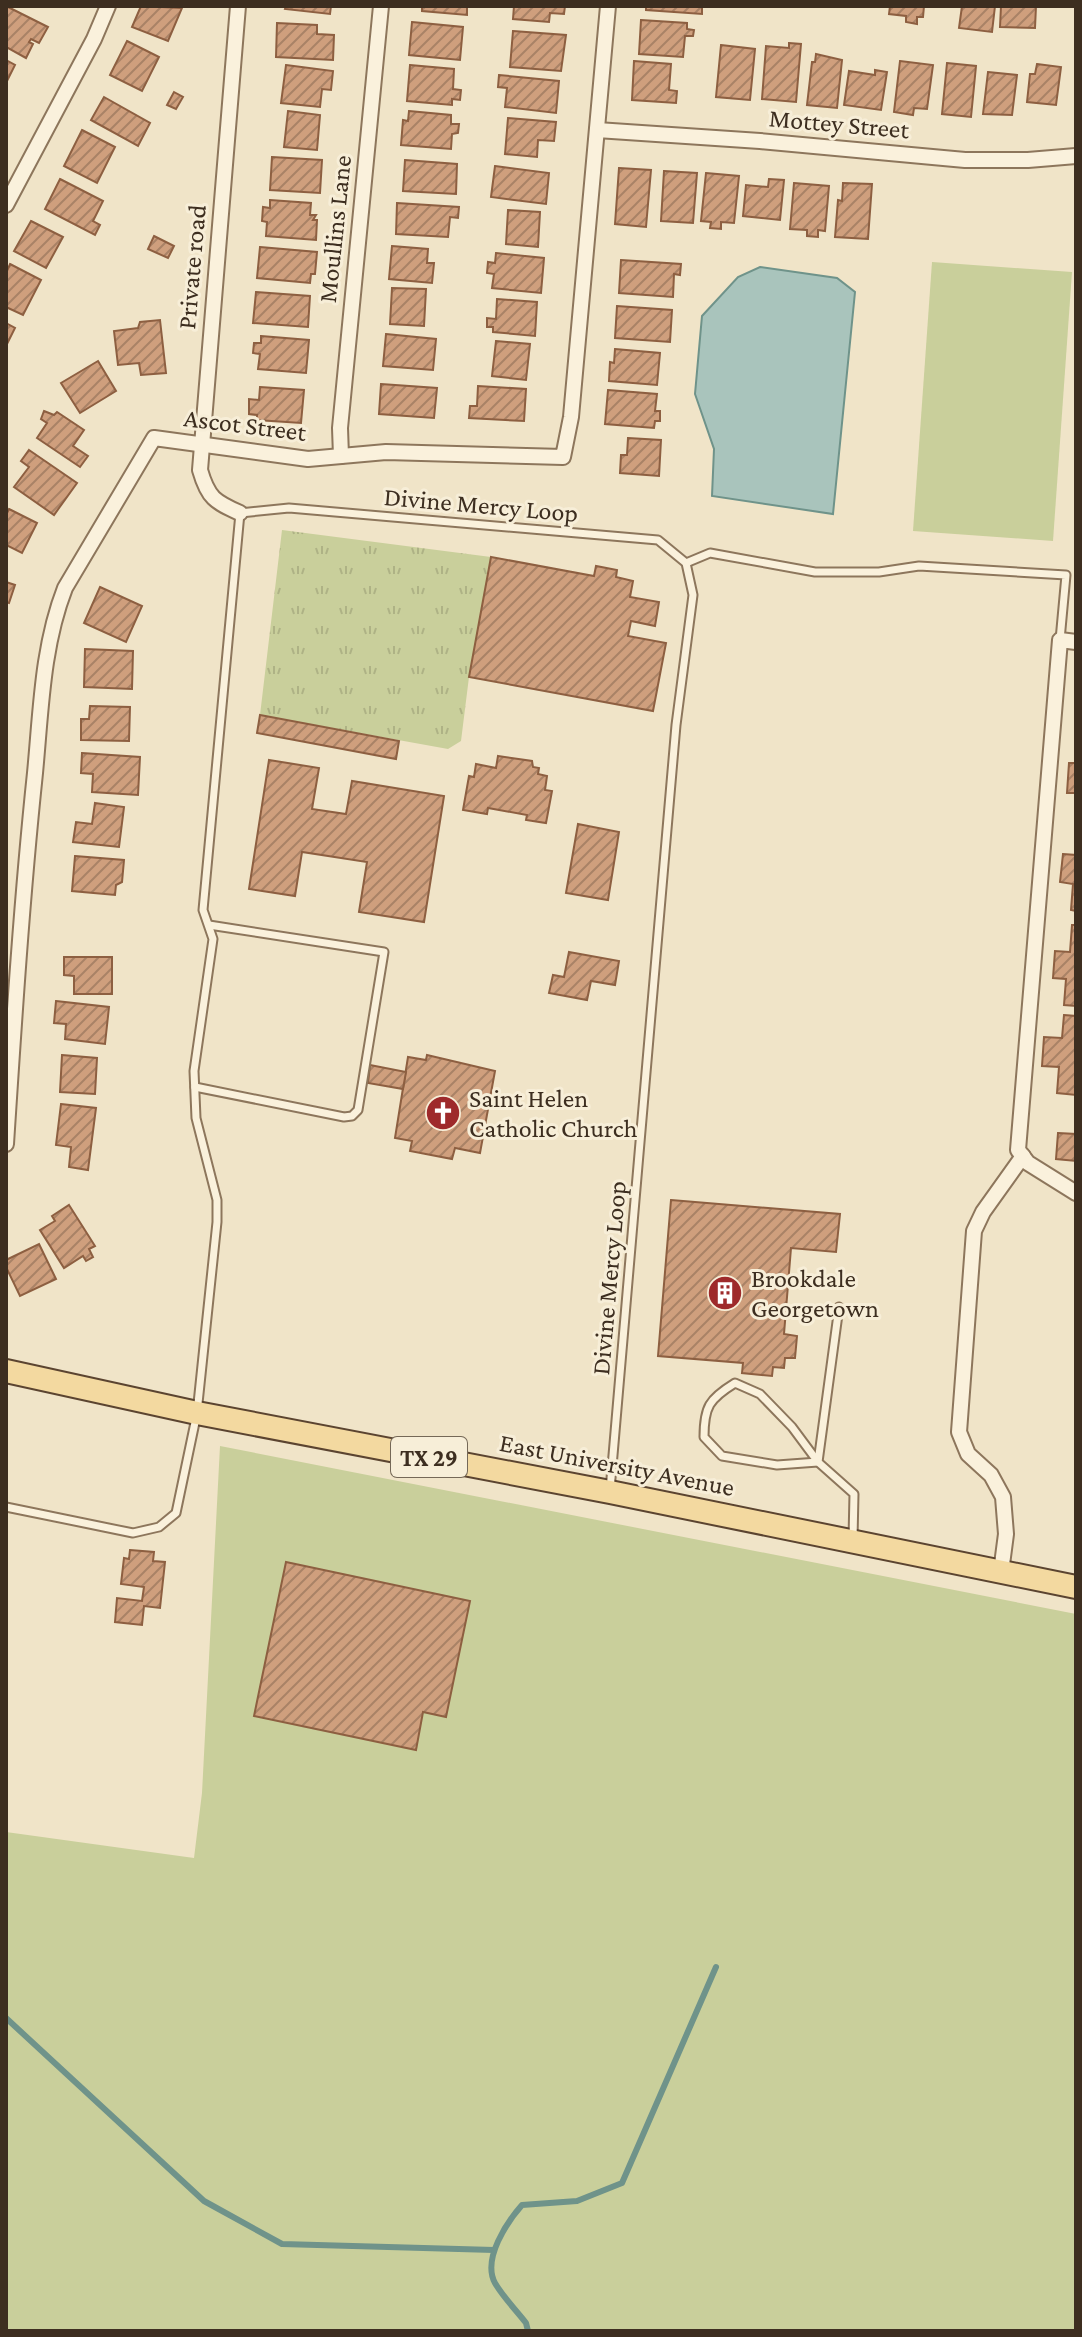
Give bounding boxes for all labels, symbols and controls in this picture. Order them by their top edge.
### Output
street label: Mottey Street [768,103,911,145]
street label: Moullins Lane [313,154,357,304]
street label: Private road [172,203,212,331]
street label: Ascot Street [182,403,308,447]
street label: Divine Mercy Loop [383,482,579,528]
place label: Saint Helen Catholic Church [469,1084,637,1143]
church icon: Saint Helen Catholic Church [424,1094,462,1132]
street label: Divine Mercy Loop [586,1180,632,1376]
place label: Brookdale Georgetown [751,1264,879,1323]
building icon: Brookdale Georgetown [706,1274,744,1312]
street label: East University Avenue [497,1428,737,1502]
road number: TX 29 [391,1437,467,1477]

